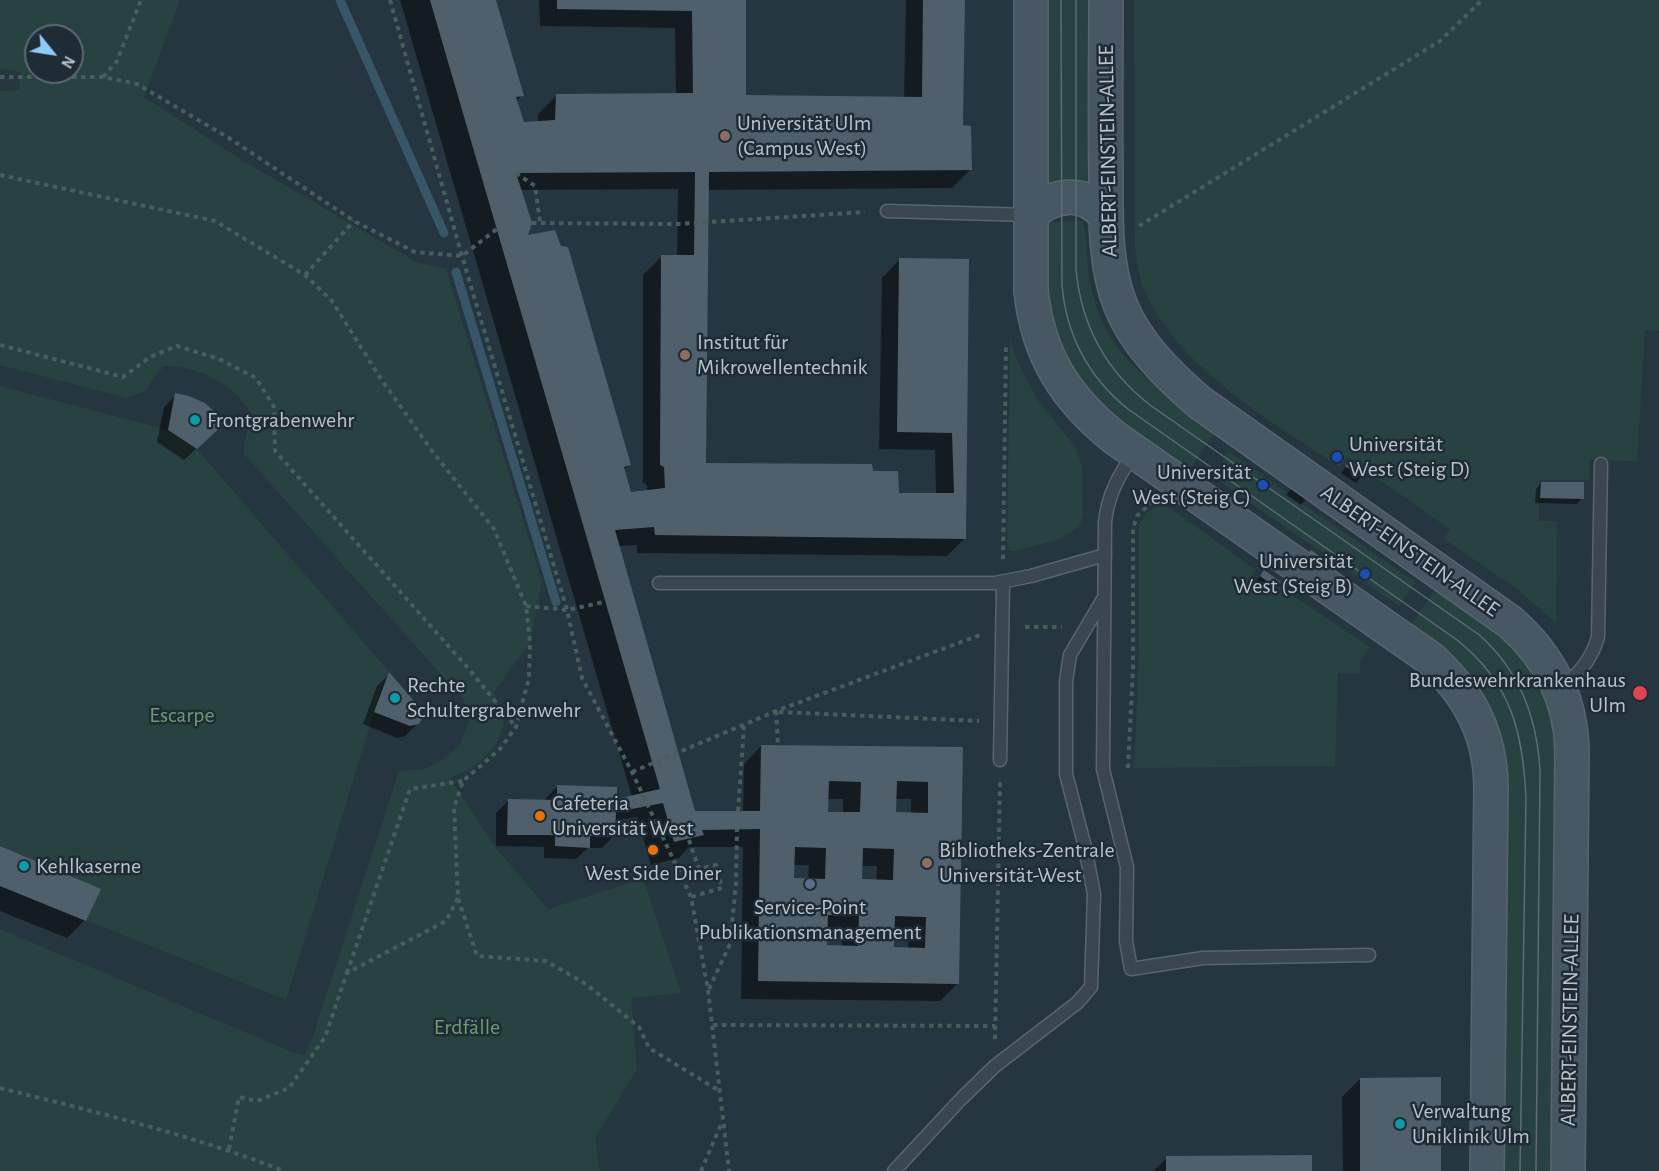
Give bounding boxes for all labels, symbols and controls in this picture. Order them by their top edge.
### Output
north arrow [24,24,84,84]
street label: ALBERT-EINSTEIN-ALLEE [1093,45,1123,257]
text: N [58,53,78,71]
place label: Universität Ulm (Campus West) [737,110,871,162]
marker: Universität Ulm (Campus West) [718,129,732,143]
place label: Institut für Mikrowellentechnik [697,329,868,380]
marker: Institut für Mikrowellentechnik [678,348,692,362]
place label: Frontgrabenwehr [207,407,354,433]
marker: Frontgrabenwehr [188,413,202,427]
place label: Universität West (Steig D) [1349,431,1471,482]
marker: Universität West (Steig D) [1330,450,1344,464]
place label: Universität West (Steig C) [1132,459,1251,511]
marker: Universität West (Steig C) [1256,478,1270,492]
street label: ALBERT-EINSTEIN-ALLEE [1316,479,1504,623]
place label: Universität West (Steig B) [1234,548,1353,600]
marker: Universität West (Steig B) [1358,567,1372,581]
place label: Bundeswehrkrankenhaus Ulm [1409,667,1626,718]
place label: Rechte Schultergrabenwehr [407,672,581,724]
marker: Bundeswehrkrankenhaus Ulm [1631,684,1649,702]
marker: Rechte Schultergrabenwehr [388,691,402,705]
park label: Escarpe [149,702,215,728]
place label: Cafeteria Universität West [552,790,694,842]
marker: Cafeteria Universität West [533,809,547,823]
place label: Bibliotheks-Zentrale Universität-West [939,837,1115,888]
marker: West Side Diner [646,843,660,857]
place label: Kehlkaserne [36,853,141,879]
marker: Bibliotheks-Zentrale Universität-West [920,856,934,870]
marker: Kehlkaserne [17,859,31,873]
place label: West Side Diner [585,860,721,886]
marker: Service-Point Publikationsmanagement [803,877,817,891]
place label: Service-Point Publikationsmanagement [699,894,921,945]
street label: ALBERT-EINSTEIN-ALLEE [1555,914,1585,1126]
park label: Erdfälle [434,1014,500,1040]
place label: Verwaltung Uniklinik Ulm [1412,1098,1530,1150]
marker: Verwaltung Uniklinik Ulm [1393,1117,1407,1131]

